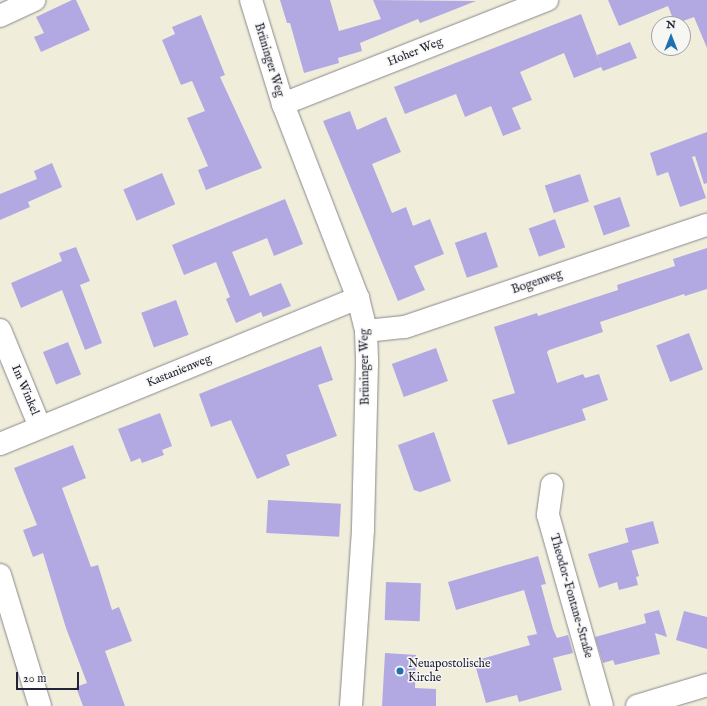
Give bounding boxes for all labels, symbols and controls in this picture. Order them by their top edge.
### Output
north arrow [651,16,691,56]
text: N [666,18,676,32]
street label: Brüninger Weg [251,21,287,99]
street label: Hoher Weg [385,34,445,70]
street label: Bogenweg [510,267,564,297]
street label: Brüninger Weg [357,329,373,405]
street label: Kastanienweg [145,351,213,391]
street label: Im Winkel [8,363,42,417]
street label: Theodor-Fontane-Straße [546,532,596,660]
place label: Neuapostolische Kirche [408,657,490,685]
scale bar [18,664,81,690]
marker: Neuapostolische Kirche [395,666,405,676]
text: 20 m [23,671,46,686]

